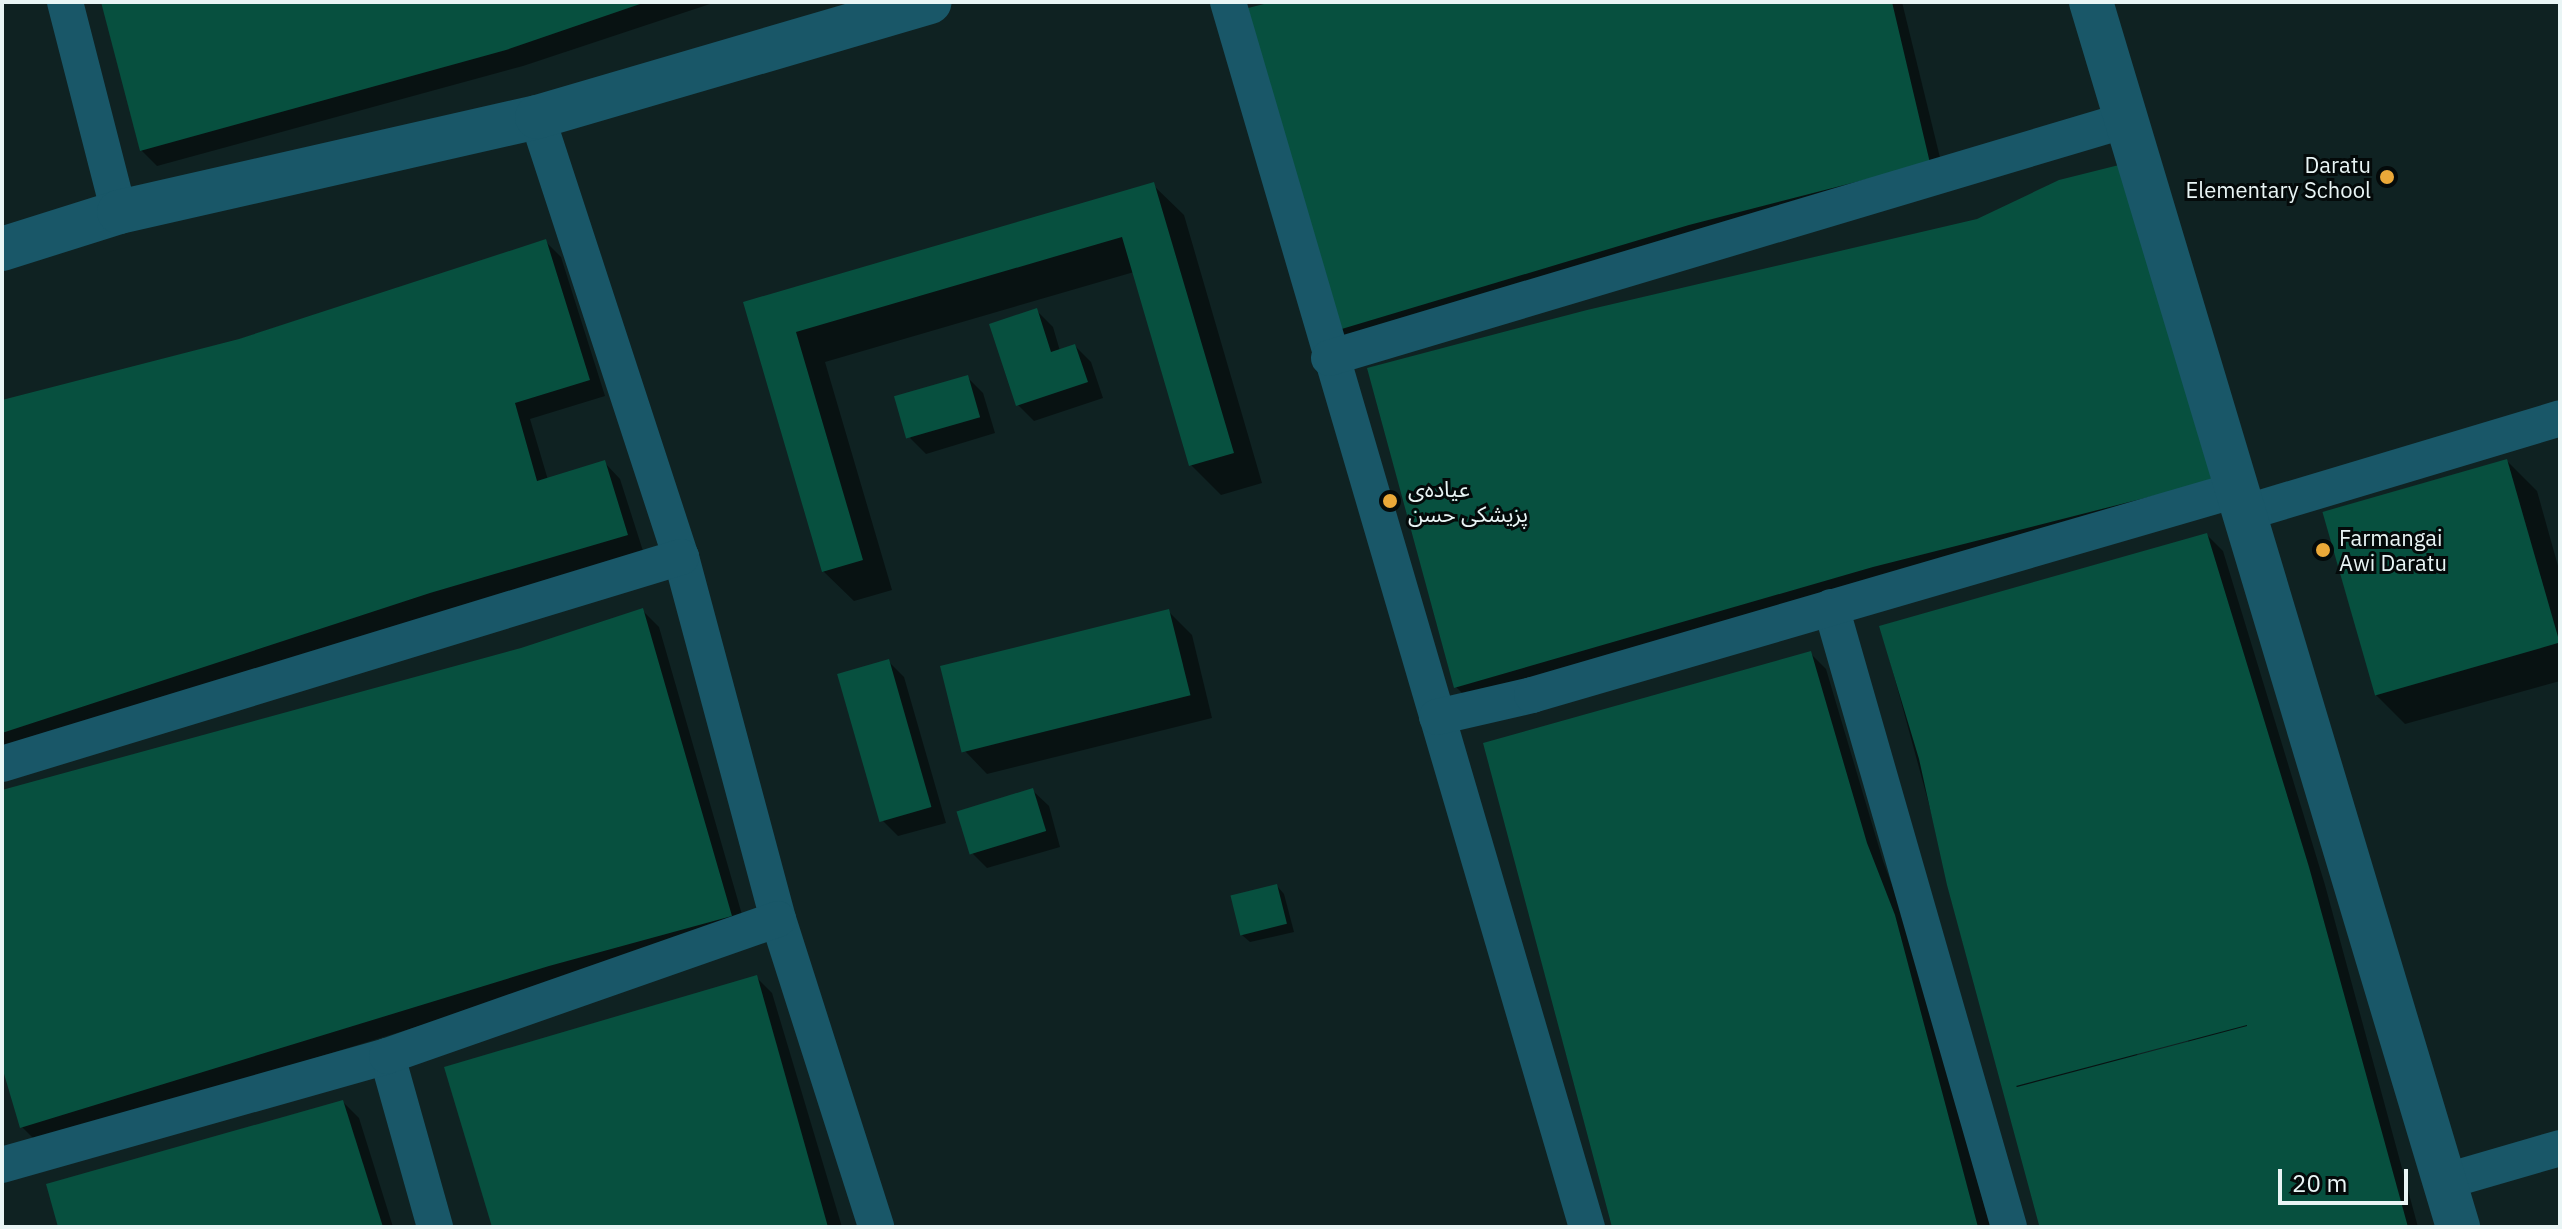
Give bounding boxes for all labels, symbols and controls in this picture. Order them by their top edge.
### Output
place label: Daratu Elementary School [2185,151,2371,202]
marker: Daratu Elementary School [2378,168,2396,186]
place label: عیادەی پزیشکی حسن [1408,475,1528,526]
marker: عیادەی پزیشکی حسن [1379,490,1401,512]
place label: Farmangai Awi Daratu [2339,524,2447,576]
marker: Farmangai Awi Daratu [2314,541,2332,559]
scale bar [2282,1153,2412,1203]
text: 20 m [2292,1167,2347,1199]

